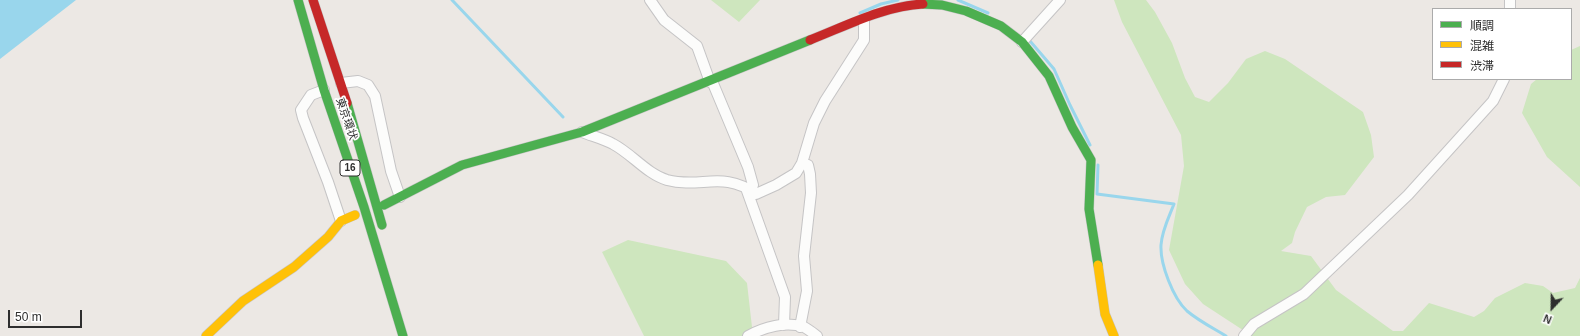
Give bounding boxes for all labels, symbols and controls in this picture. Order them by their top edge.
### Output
legend [1432,8,1572,80]
text: 順調 [1470,19,1494,33]
text: 混雑 [1470,39,1494,53]
text: 渋滞 [1470,59,1494,73]
street label: 東京環状 [333,96,359,142]
road number: 16 [340,160,360,176]
north arrow [1532,288,1572,328]
scale bar [10,302,84,328]
text: 50 m [15,310,42,324]
text: N [1542,312,1553,326]

